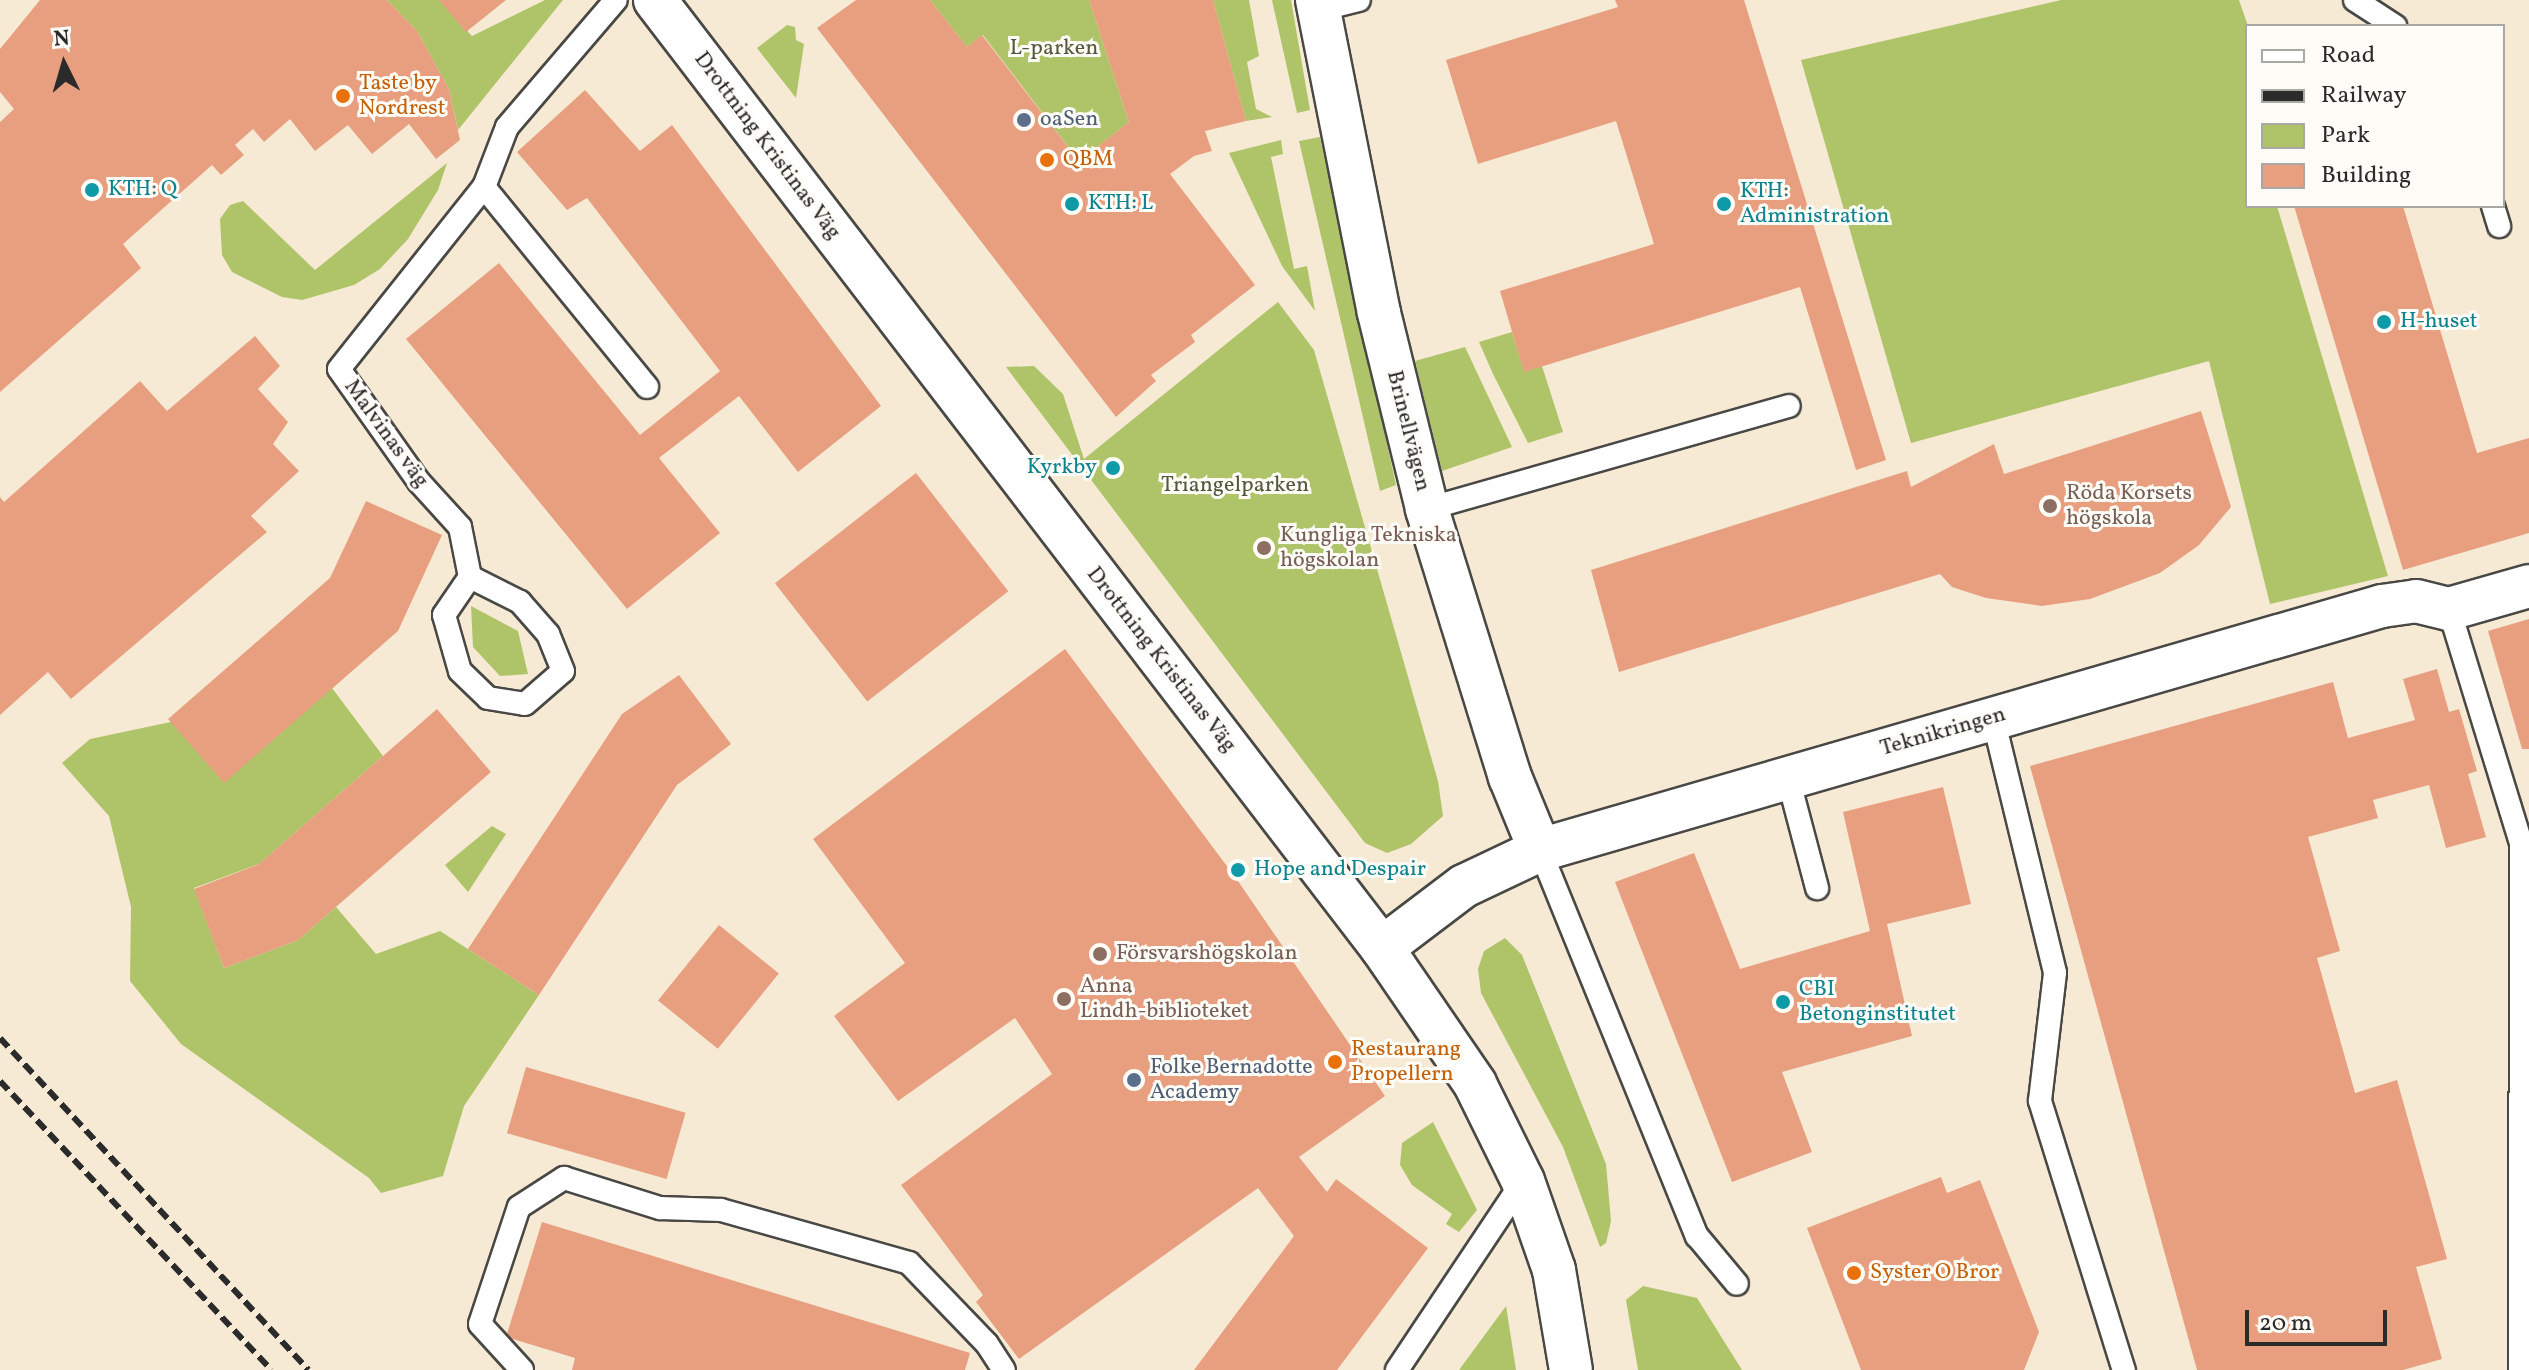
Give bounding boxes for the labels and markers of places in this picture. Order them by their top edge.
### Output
place label: Taste by Nordrest [359,70,445,122]
marker: Taste by Nordrest [334,87,352,105]
place label: oaSen [1040,107,1098,133]
marker: oaSen [1015,111,1033,129]
place label: QBM [1063,147,1113,173]
marker: QBM [1038,151,1056,169]
place label: KTH: Q [108,177,177,203]
place label: KTH: Administration [1740,178,1889,230]
marker: KTH: Q [83,181,101,199]
place label: KTH: L [1088,191,1153,217]
marker: KTH: L [1063,195,1081,213]
marker: KTH: Administration [1715,195,1733,213]
place label: H-huset [2400,309,2478,335]
marker: H-huset [2375,313,2393,331]
place label: Kyrkby [1027,455,1097,481]
marker: Kyrkby [1104,459,1122,477]
place label: Röda Korsets högskola [2066,480,2192,532]
marker: Röda Korsets högskola [2041,497,2059,515]
place label: Kungliga Tekniska högskolan [1280,522,1457,574]
marker: Kungliga Tekniska högskolan [1255,539,1273,557]
place label: Hope and Despair [1254,857,1426,883]
marker: Hope and Despair [1229,861,1247,879]
place label: Försvarshögskolan [1116,941,1298,967]
marker: Försvarshögskolan [1091,945,1109,963]
place label: Anna Lindh-biblioteket [1080,973,1249,1024]
place label: CBI Betonginstitutet [1799,976,1956,1028]
marker: Anna Lindh-biblioteket [1055,990,1073,1008]
marker: CBI Betonginstitutet [1774,993,1792,1011]
place label: Restaurang Propellern [1351,1036,1461,1088]
marker: Restaurang Propellern [1326,1053,1344,1071]
place label: Folke Bernadotte Academy [1150,1054,1313,1106]
marker: Folke Bernadotte Academy [1125,1071,1143,1089]
place label: Syster O Bror [1870,1260,1999,1286]
marker: Syster O Bror [1845,1264,1863,1282]

